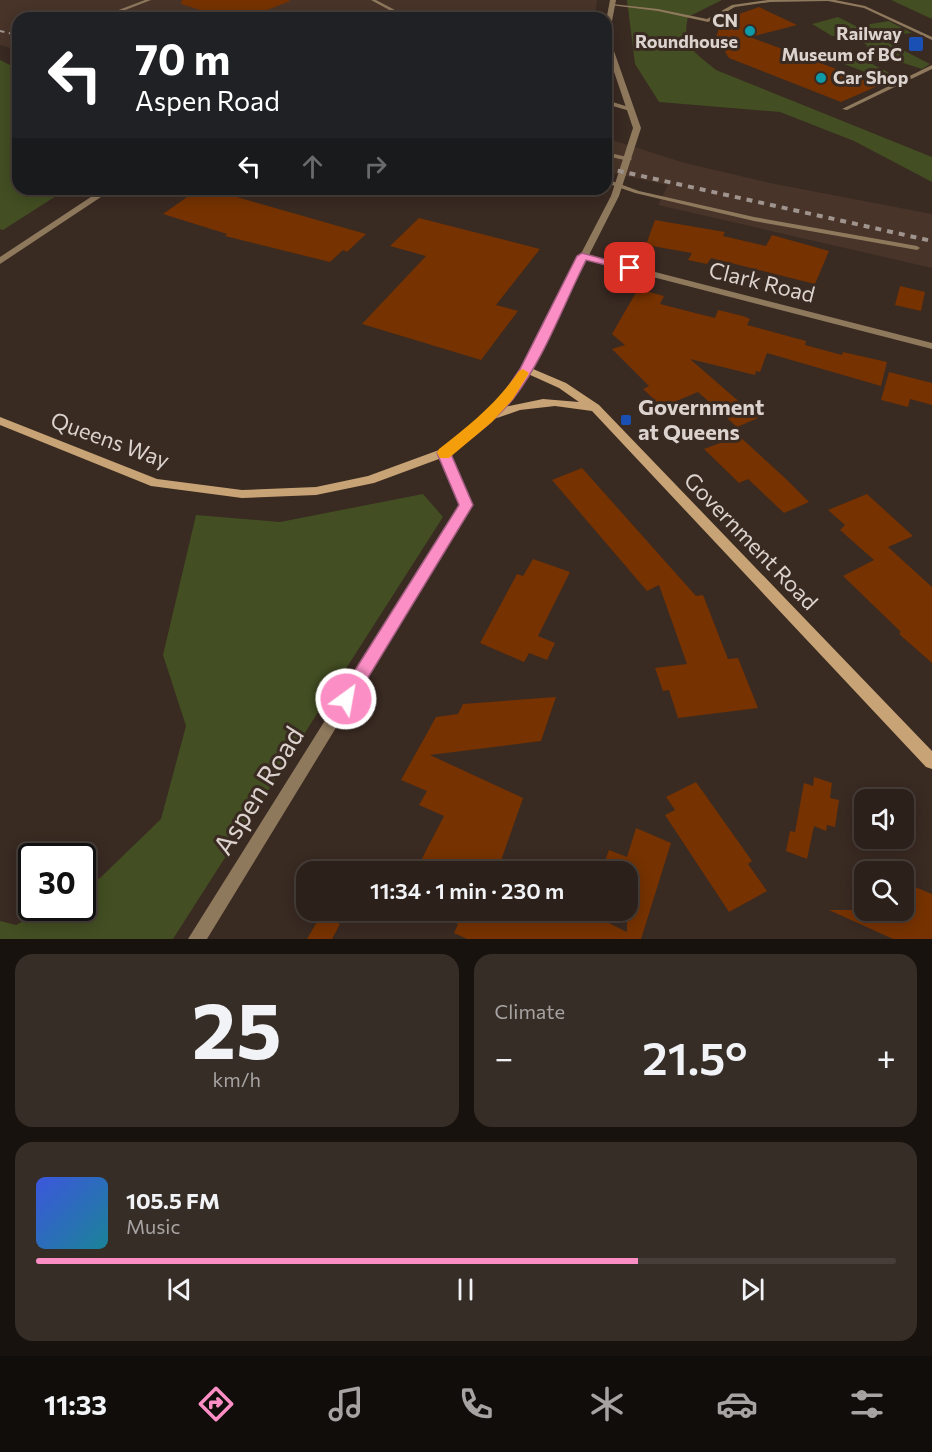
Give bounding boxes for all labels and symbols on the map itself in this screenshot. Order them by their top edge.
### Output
place label: CN Roundhouse [635,9,738,52]
place label: Railway Museum of BC [782,22,902,65]
marker: CN Roundhouse [743,24,757,38]
marker: Railway Museum of BC [907,35,925,53]
place label: Car Shop [833,66,909,88]
marker: Car Shop [814,71,828,85]
pin [604,242,655,293]
street label: Clark Road [706,255,818,308]
place label: Government at Queens [638,393,764,445]
street label: Queens Way [47,406,173,473]
marker: Government at Queens [619,413,633,427]
street label: Government Road [679,466,824,615]
position arrow [314,667,378,731]
street label: Aspen Road [205,720,310,860]
speed limit sign: 30 [18,843,96,921]

